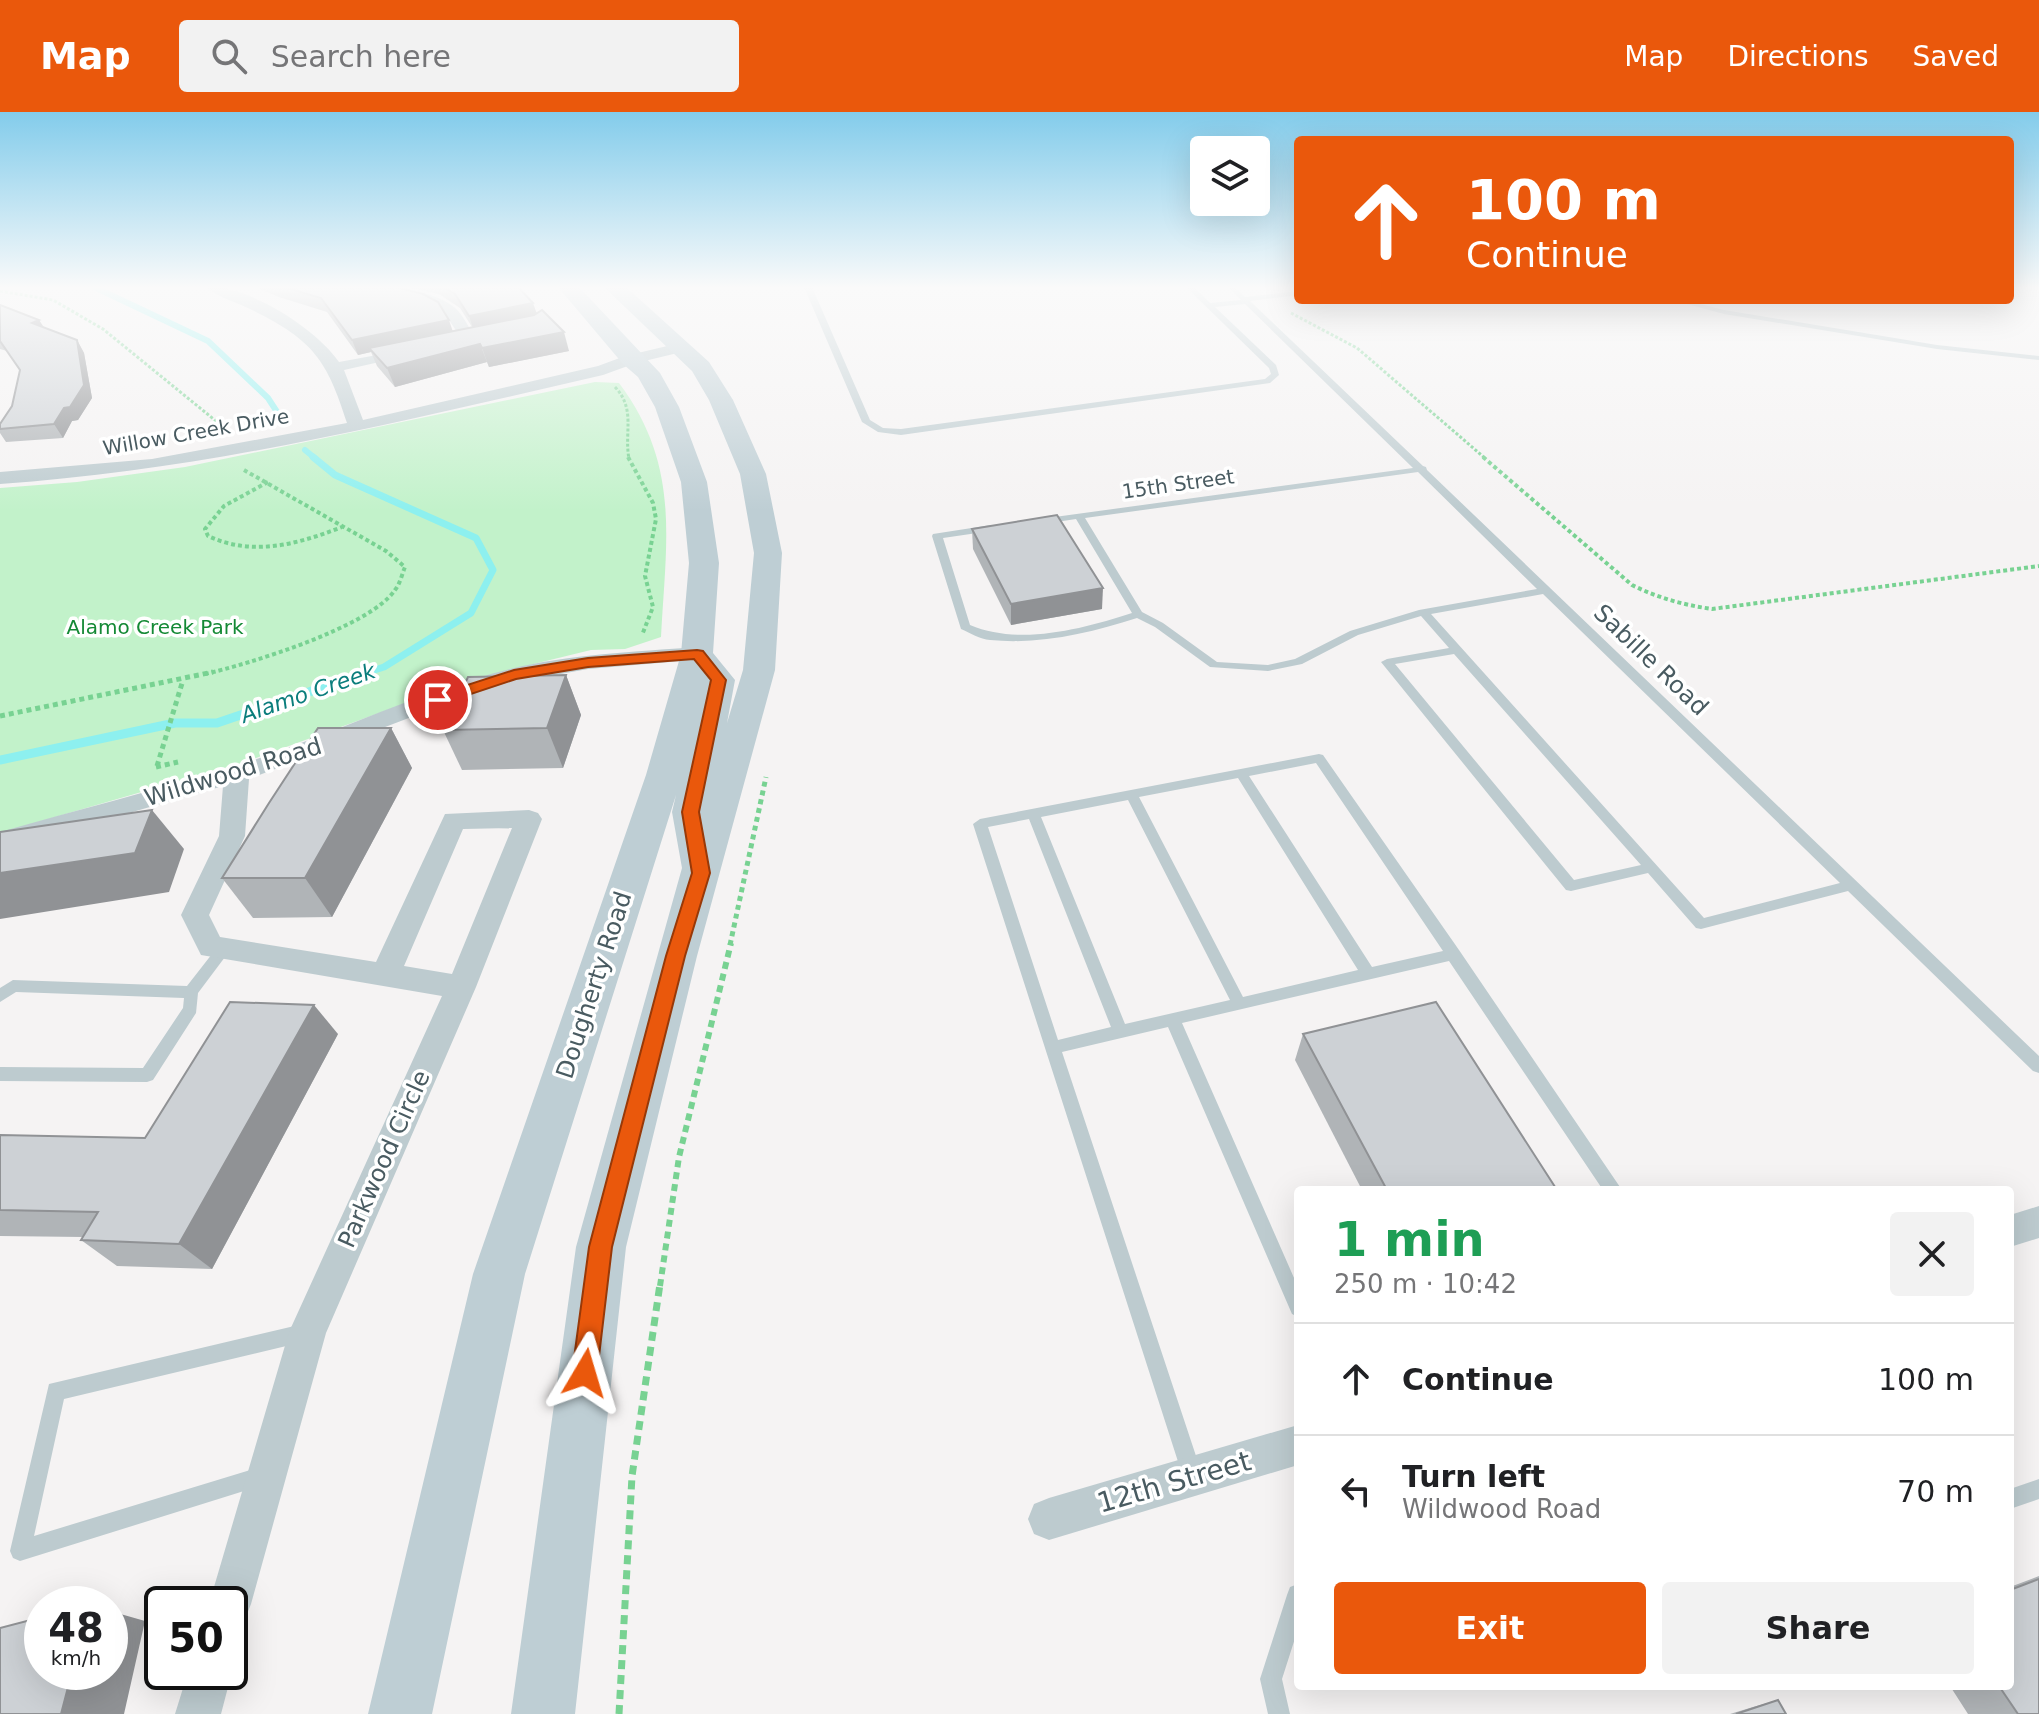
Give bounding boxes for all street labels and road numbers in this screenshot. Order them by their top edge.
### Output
street label: Willow Creek Drive [101,404,291,460]
street label: 15th Street [1120,464,1236,504]
street label: Sabille Road [1588,599,1714,721]
street label: Wildwood Road [141,732,325,812]
street label: Dougherty Road [551,888,637,1082]
street label: Parkwood Circle [332,1066,436,1252]
street label: 12th Street [1093,1444,1255,1520]

